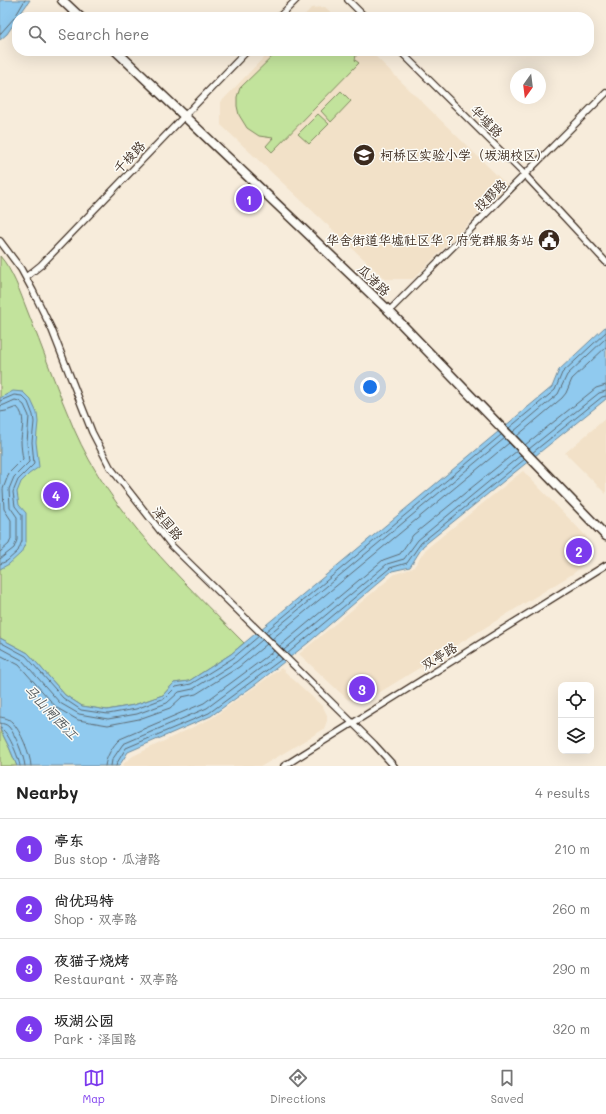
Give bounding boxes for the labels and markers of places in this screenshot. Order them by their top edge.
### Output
school or university icon: 柯桥区实验小学（坂湖校区） [351,142,377,168]
place label: 柯桥区实验小学（坂湖校区） [380,146,549,163]
pin: 1 [236,184,262,214]
public building icon: 华舍街道华墟社区华？府党群服务站 [536,227,562,253]
place label: 华舍街道华墟社区华？府党群服务站 [326,231,534,248]
pin: 4 [43,480,69,510]
pin: 2 [566,536,592,566]
pin: 3 [349,674,375,704]

